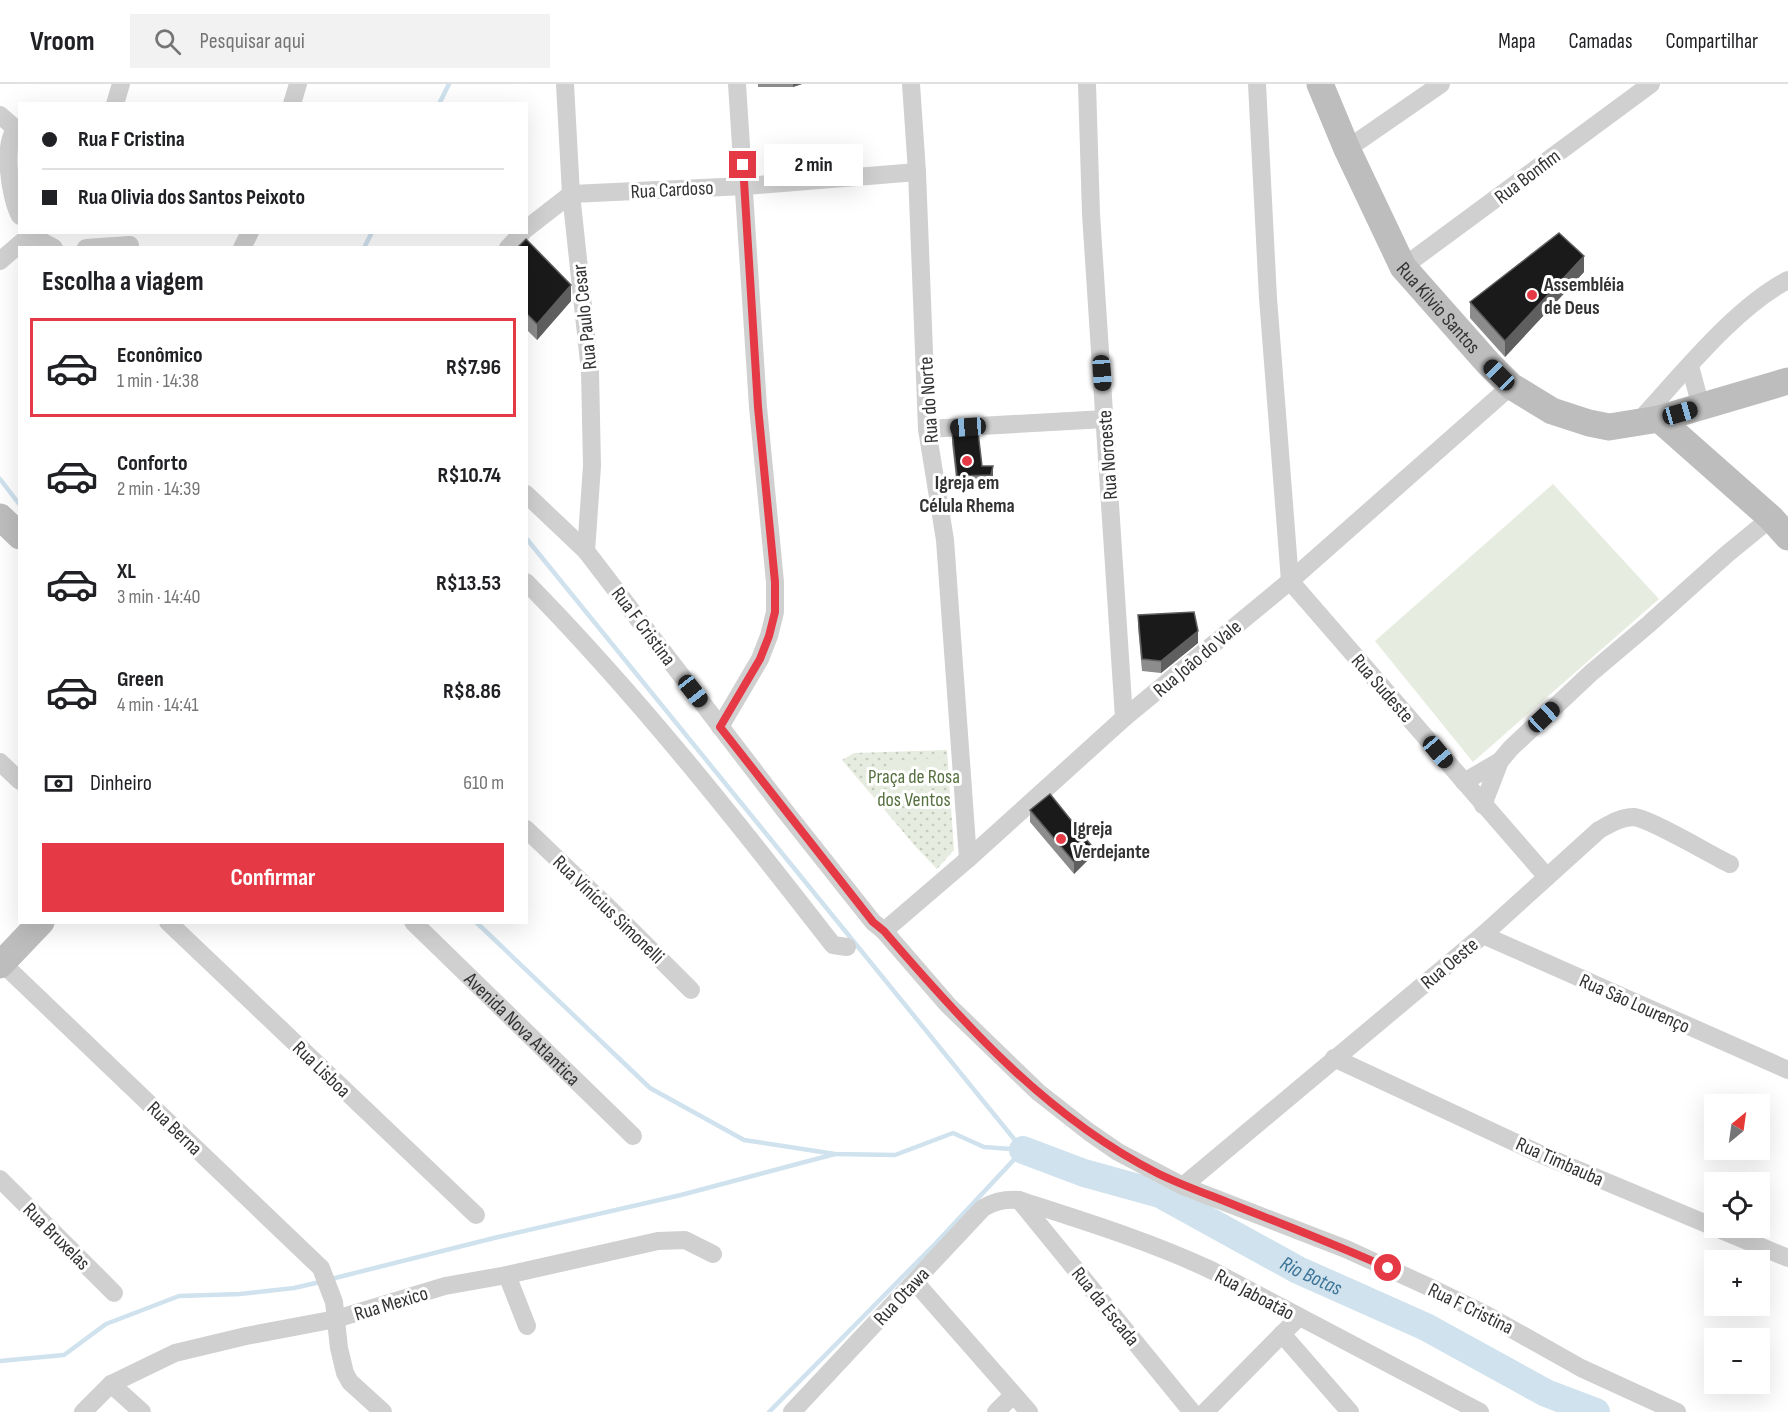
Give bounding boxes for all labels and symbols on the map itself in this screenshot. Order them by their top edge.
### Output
callout: 2 min [764,144,863,186]
street label: Rua Bonfim [1490,144,1565,209]
route end [729,151,756,178]
street label: Rua Cardoso [630,176,714,204]
street label: Rua Kilvio Santos [1391,257,1485,359]
street label: Rua Paulo Cesar [567,263,602,371]
place label: Assembléia de Deus [1543,273,1624,320]
marker: Assembléia de Deus [1525,288,1539,302]
car [1092,354,1112,392]
street label: Rua do Norte [914,356,944,444]
car [1480,356,1518,394]
car [1660,399,1700,427]
street label: Rua Noroeste [1093,409,1123,501]
car [949,417,987,437]
marker: Igreja em Célula Rhema [960,454,974,468]
place label: Igreja em Célula Rhema [919,471,1015,518]
street label: Rua F Cristina [606,583,680,671]
street label: Rua João do Vale [1149,615,1247,703]
street label: Rua Sudeste [1346,649,1419,728]
car [675,671,711,711]
car [1525,698,1563,736]
car [1420,732,1456,772]
park label: Praça de Rosa dos Ventos [868,765,960,812]
place label: Igreja Verdejante [1073,817,1150,864]
marker: Igreja Verdejante [1054,832,1068,846]
street label: Rua Vinícius Simonelli [548,851,669,969]
street label: Rua Oeste [1416,933,1483,995]
street label: Avenida Nova Atlantica [458,967,585,1091]
street label: Rua São Lourenço [1576,969,1694,1039]
street label: Rua Lisboa [287,1036,355,1103]
north arrow [1704,1094,1770,1160]
street label: Rua Berna [142,1097,207,1161]
street label: Rua Timbauba [1512,1132,1607,1192]
street label: Rua Bruxelas [18,1198,95,1275]
water label: Rio Botas [1276,1251,1346,1301]
route start [1374,1254,1401,1281]
street label: Rua da Escada [1066,1262,1144,1351]
street label: Rua Otawa [869,1263,935,1331]
street label: Rua Jaboatão [1211,1264,1298,1326]
street label: Rua F Cristina [1424,1278,1517,1340]
street label: Rua Mexico [352,1281,431,1326]

